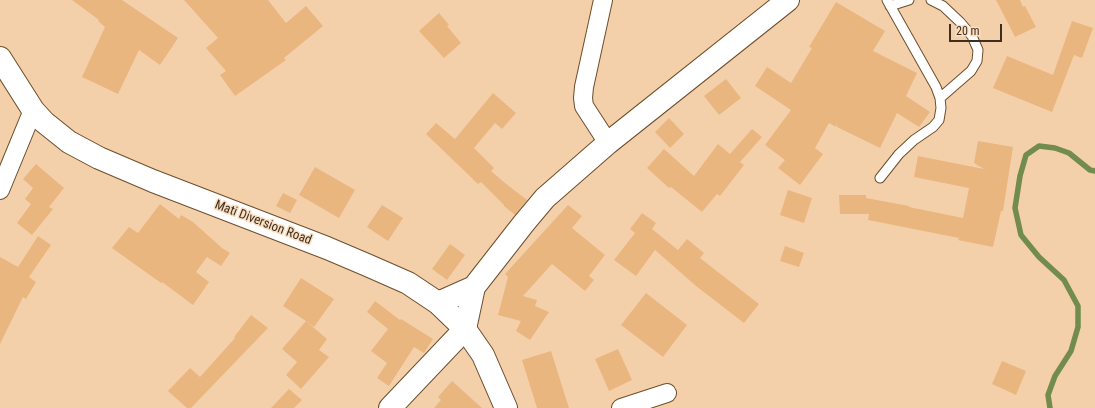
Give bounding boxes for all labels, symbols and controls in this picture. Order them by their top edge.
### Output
scale bar [951,16,1004,42]
text: 20 m [956,24,980,38]
street label: Mati Diversion Road [212,197,314,249]

